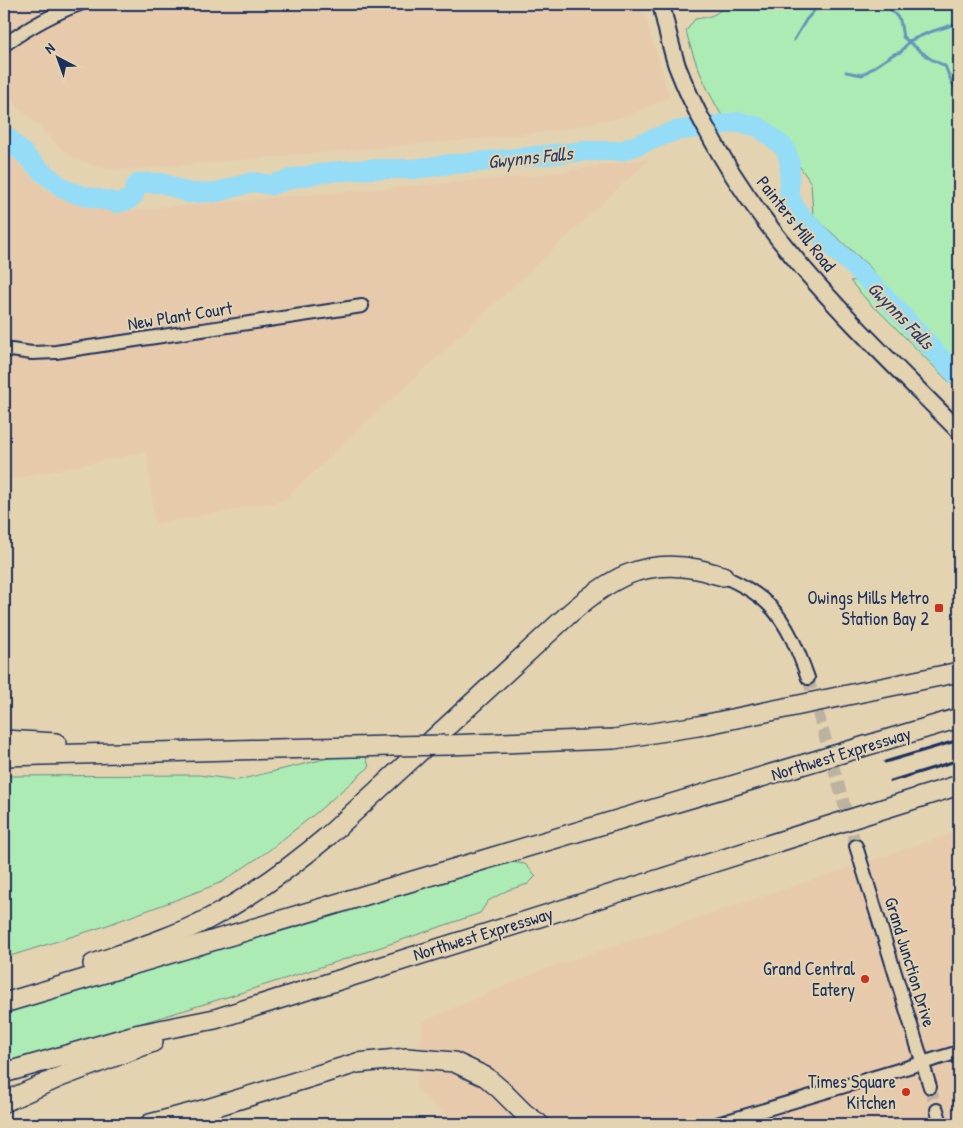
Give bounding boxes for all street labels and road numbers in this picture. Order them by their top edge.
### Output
street label: Painters Mill Road [751,171,842,277]
street label: New Plant Court [126,295,235,336]
street label: Northwest Expressway [768,720,914,787]
street label: Grand Junction Drive [879,894,942,1030]
street label: Northwest Expressway [410,900,556,967]

